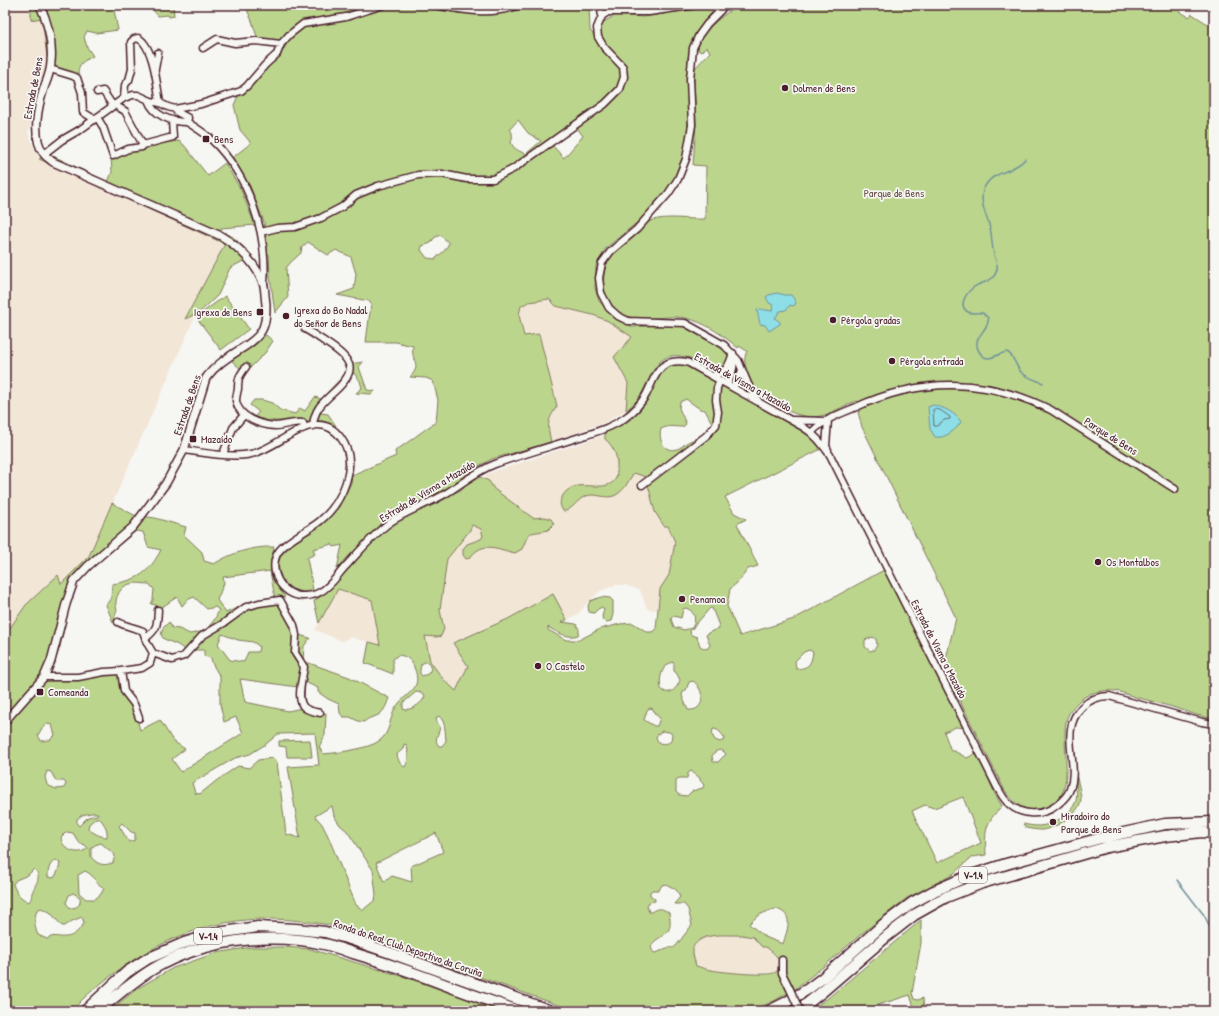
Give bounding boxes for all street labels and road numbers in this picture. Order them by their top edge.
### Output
street label: Estrada de Bens [20,56,46,120]
street label: Estrada de Visma a Mazaído [692,349,794,415]
street label: Estrada de Bens [170,373,204,437]
street label: Parque de Bens [1082,414,1140,458]
street label: Estrada de Visma a Mazaído [377,457,478,525]
street label: Estrada de Visma a Mazaído [908,597,970,701]
road number: V-1.4 [959,867,987,883]
street label: Ronda do Real Club Deportivo da Coruña [332,916,485,980]
road number: V-1.4 [194,928,222,944]

